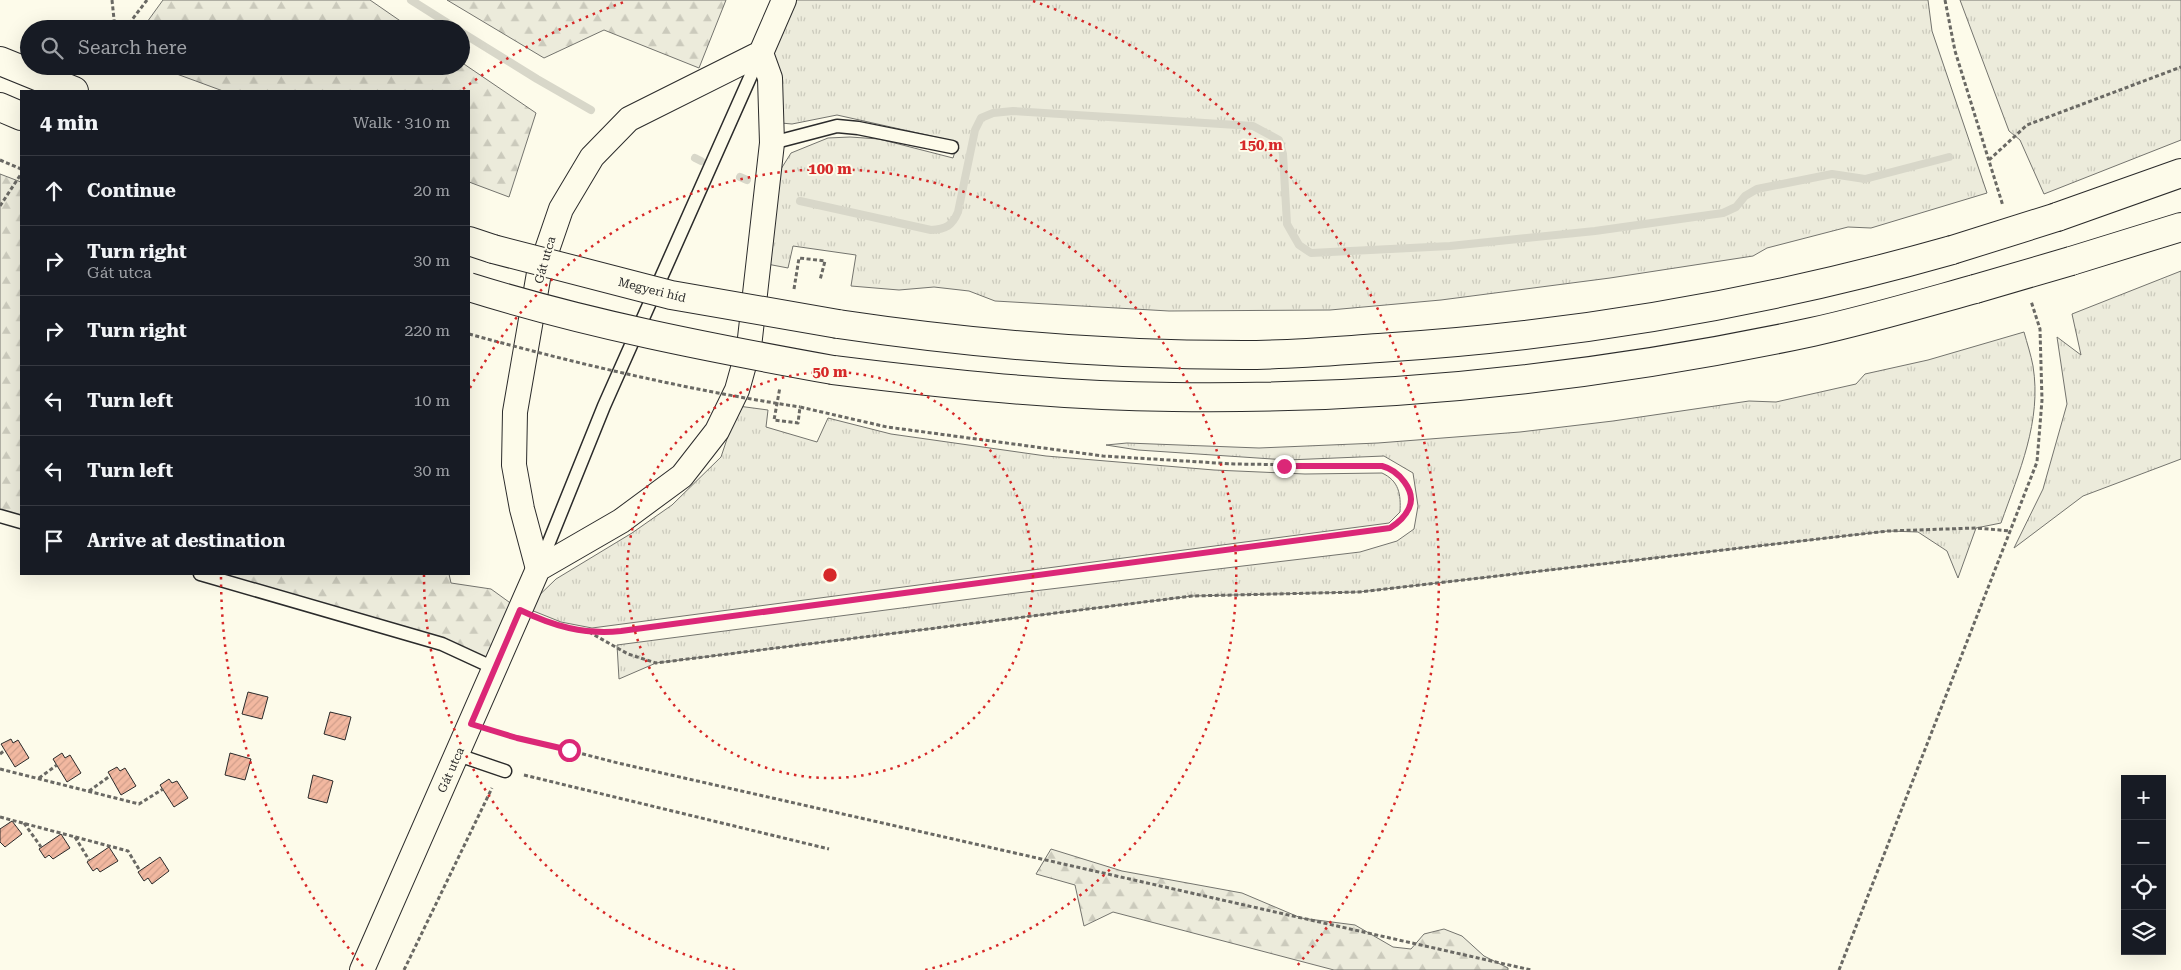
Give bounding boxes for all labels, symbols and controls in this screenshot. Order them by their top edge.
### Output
search box [20,20,470,75]
icon: search [38,34,66,62]
text: Search here [78,36,187,59]
text: 4 min [40,111,98,135]
text: Walk · 310 m [353,113,450,132]
text: 150 m [1239,136,1283,154]
text: 100 m [808,160,852,178]
icon: ahead [40,177,68,205]
text: Continue [87,179,176,202]
text: 20 m [413,181,450,200]
street label: Gát utca [532,234,559,285]
text: Turn right [87,240,187,263]
icon: right [40,247,68,275]
text: 30 m [413,251,450,270]
text: Gát utca [87,263,152,282]
street label: Megyeri híd [617,275,688,305]
icon: right [40,317,68,345]
text: Turn right [87,319,187,342]
text: 220 m [404,321,450,340]
text: 50 m [812,363,848,381]
icon: left [40,387,68,415]
text: Turn left [87,389,173,412]
text: 10 m [413,391,450,410]
route end [1273,455,1296,478]
icon: left [40,457,68,485]
text: Turn left [87,459,173,482]
text: 30 m [413,461,450,480]
icon: arrive [40,527,68,555]
text: Arrive at destination [87,529,285,552]
centre of rings [821,566,839,584]
route start [558,739,581,762]
street label: Gát utca [435,745,467,795]
map controls [2121,775,2166,955]
button: + [2121,775,2166,820]
button: − [2121,820,2166,865]
button: locate [2121,865,2166,910]
button: layers [2121,910,2166,955]

